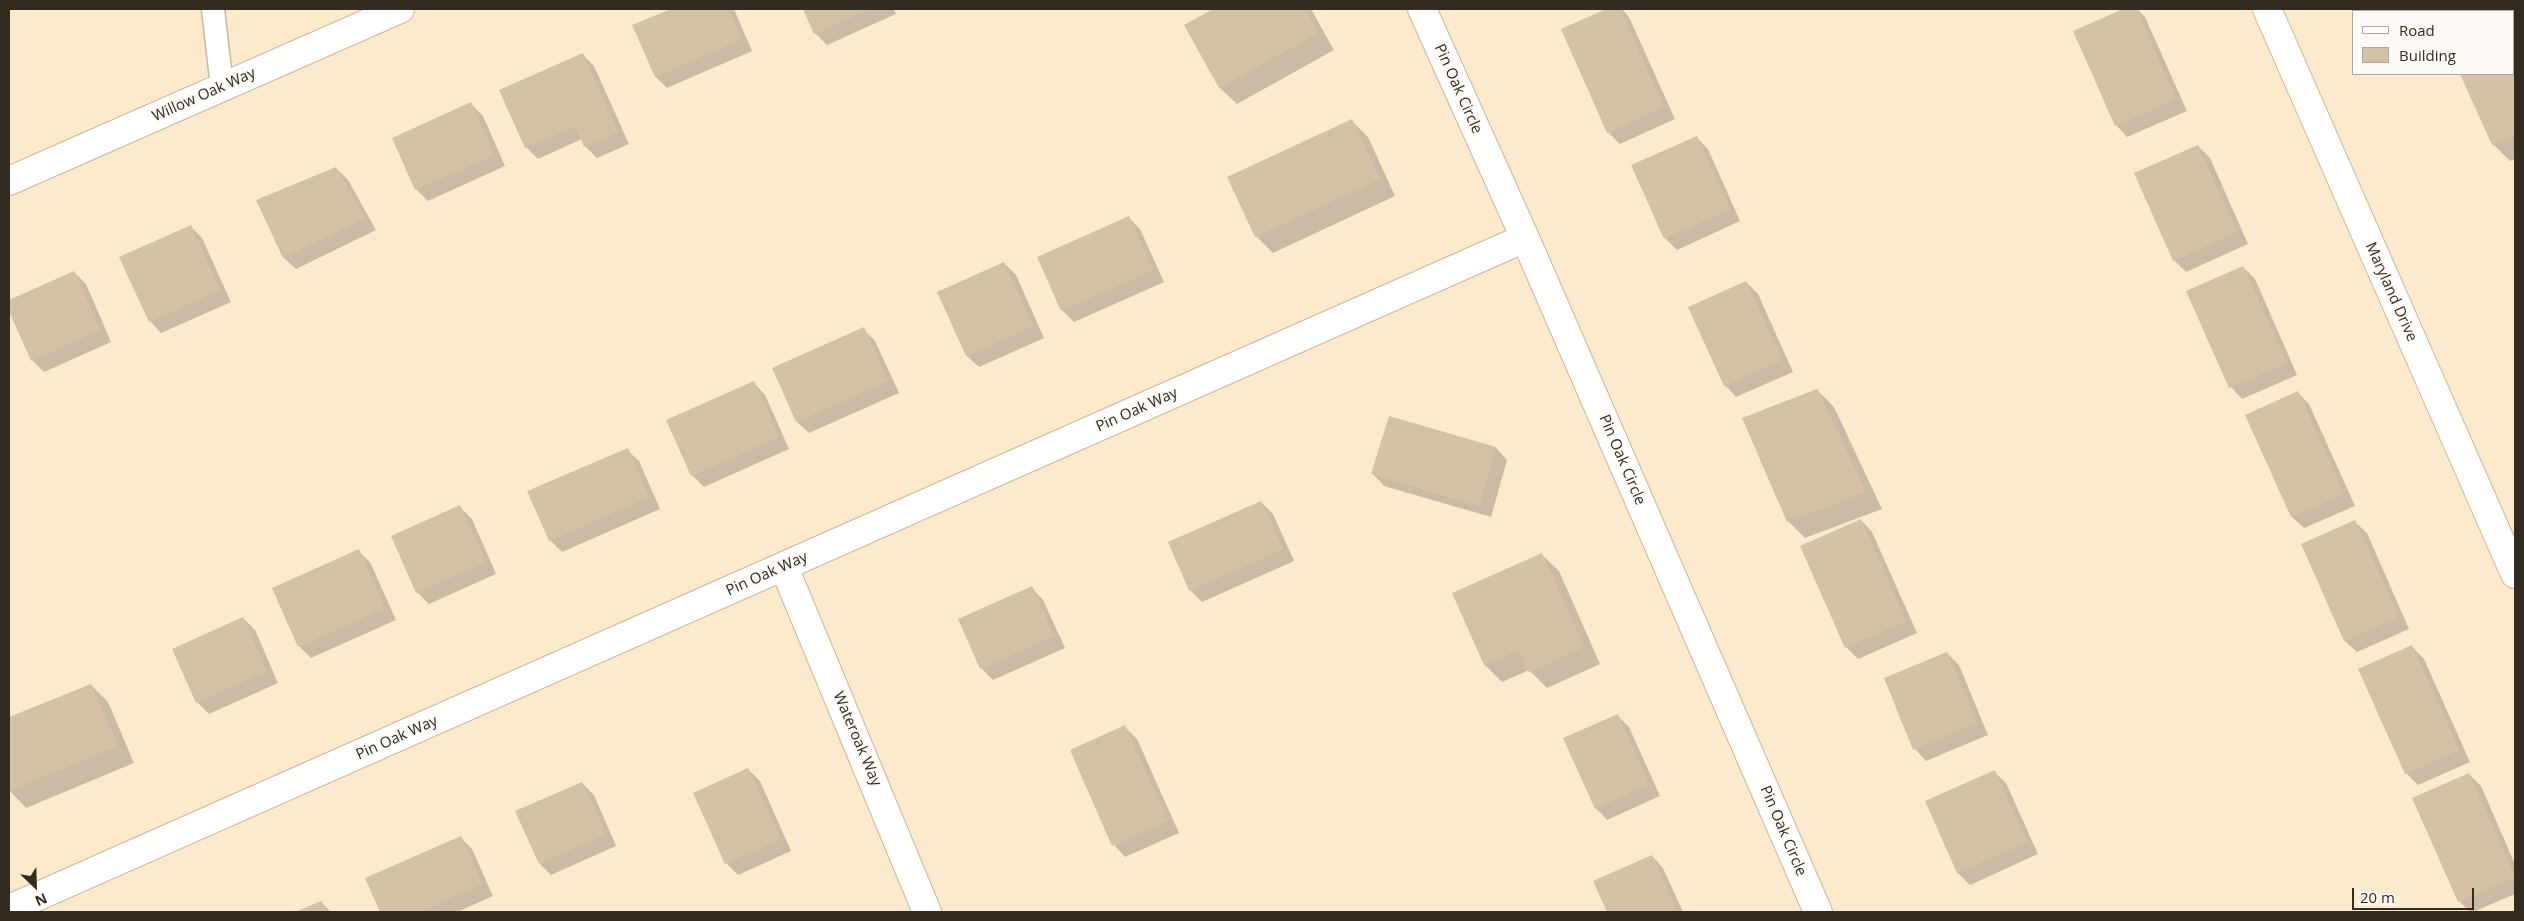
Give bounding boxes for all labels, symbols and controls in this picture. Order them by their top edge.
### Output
legend [2352,10,2514,75]
text: Road [2399,20,2435,40]
street label: Pin Oak Circle [1430,41,1486,137]
text: Building [2399,45,2456,65]
street label: Willow Oak Way [150,64,258,126]
street label: Maryland Drive [2361,240,2421,344]
street label: Pin Oak Way [1093,384,1181,436]
street label: Pin Oak Circle [1595,412,1649,508]
street label: Pin Oak Way [723,548,811,600]
street label: Wateroak Way [829,689,885,789]
street label: Pin Oak Way [353,712,441,764]
street label: Pin Oak Circle [1756,783,1810,879]
north arrow [10,861,60,911]
scale bar [2354,878,2476,910]
text: 20 m [2360,887,2395,907]
text: N [32,889,50,911]

